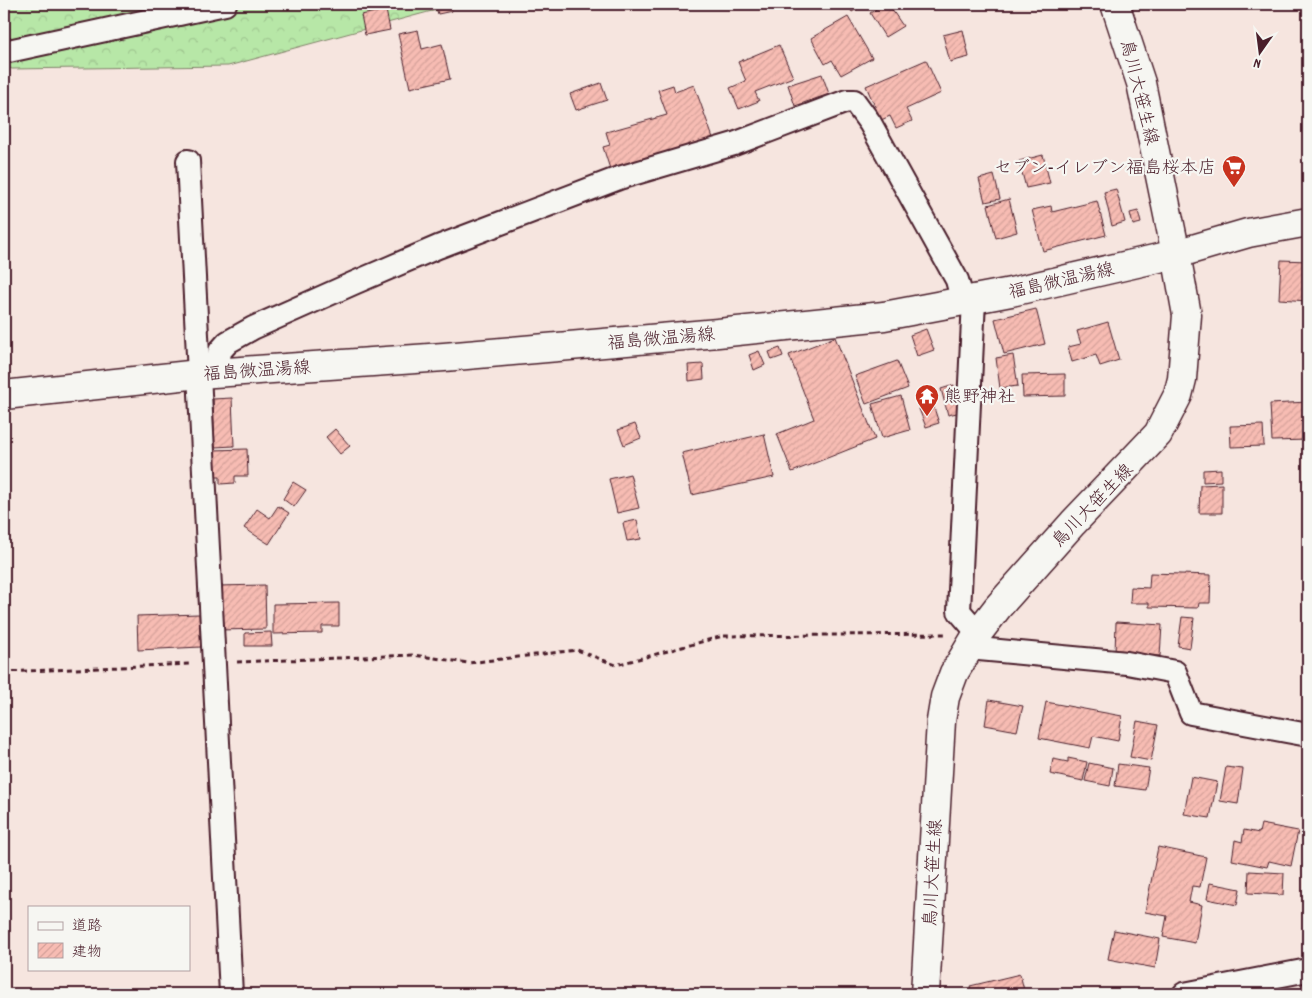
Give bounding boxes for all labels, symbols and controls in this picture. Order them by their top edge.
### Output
north arrow [1234,28,1284,78]
street label: 鳥川大笹生線 [1112,37,1163,148]
text: N [1251,52,1263,73]
supermarket icon: セブン-イレブン福島桜本店 [1221,154,1247,188]
place label: セブン-イレブン福島桜本店 [994,157,1216,182]
street label: 福島微温湯線 [1006,258,1117,307]
street label: 福島微温湯線 [606,323,716,358]
street label: 福島微温湯線 [202,356,312,389]
temple icon: 熊野神社 [914,383,940,417]
place label: 熊野神社 [944,386,1016,411]
street label: 鳥川大笹生線 [1047,459,1140,554]
street label: 鳥川大笹生線 [919,819,950,928]
legend [28,906,190,970]
text: 道路 [72,916,102,938]
text: 建物 [72,942,102,964]

